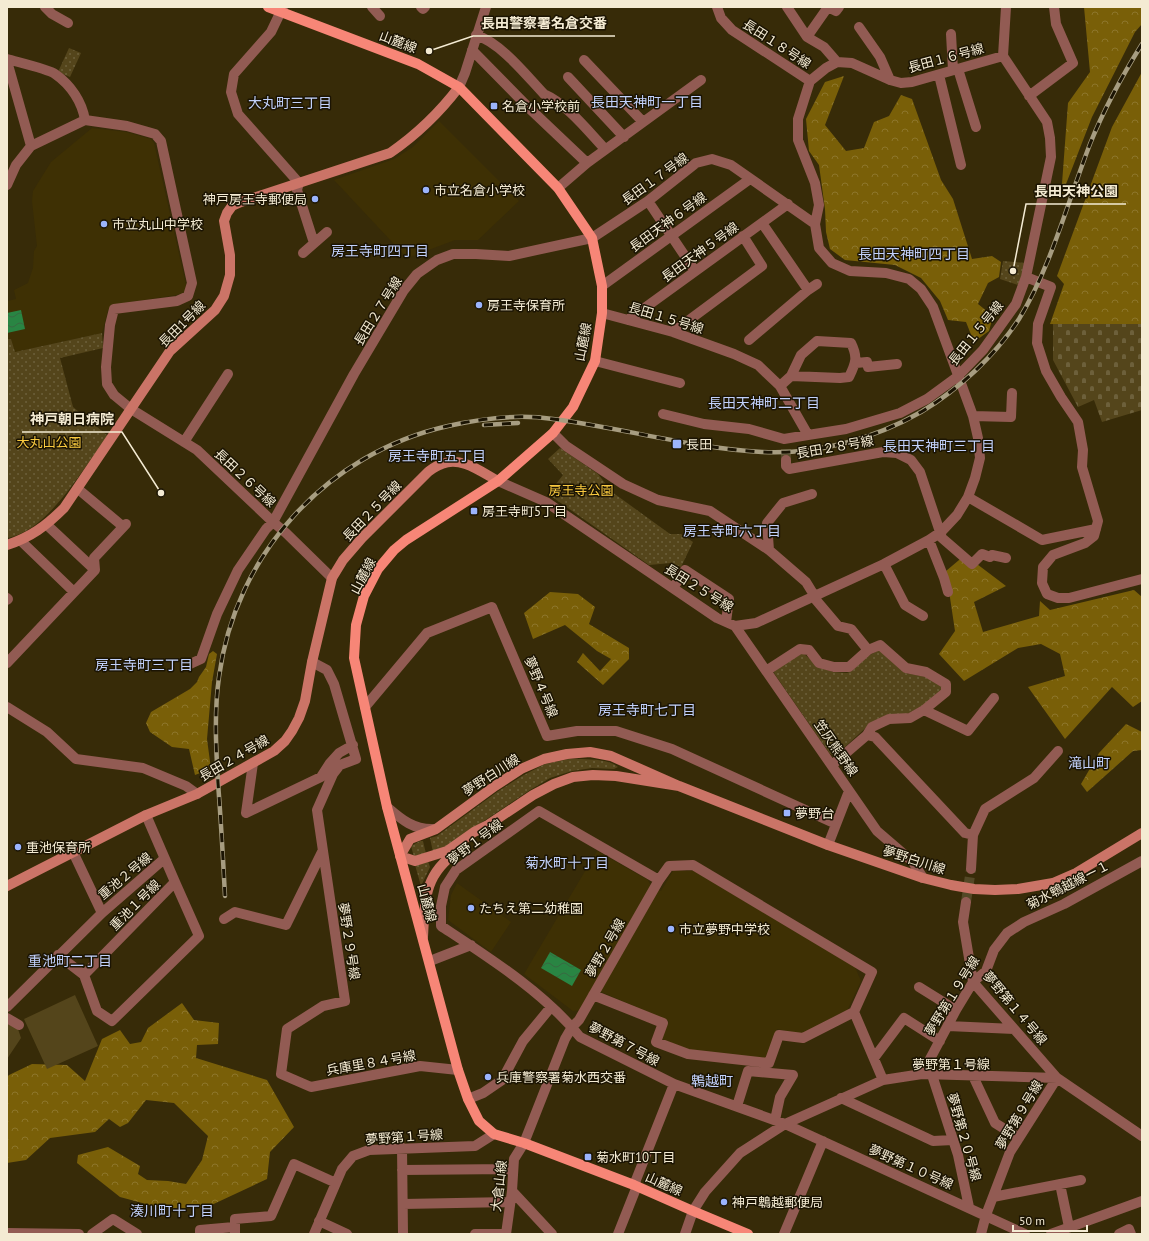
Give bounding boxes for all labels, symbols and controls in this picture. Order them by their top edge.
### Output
callout: 長田警察署名倉交番 [473,10,615,36]
text: 長田警察署名倉交番 [481,14,607,32]
street label: 長田１８号線 [740,16,814,72]
street label: 山麓線 [377,27,419,57]
street label: 長田１６号線 [906,40,986,76]
district label: 長田天神町一丁目 [591,93,703,111]
district label: 大丸町三丁目 [248,94,332,112]
place label: 名倉小学校前 [502,98,580,115]
marker: 名倉小学校前 [489,101,499,111]
street label: 長田１７号線 [618,149,692,209]
callout: 長田天神公園 [1026,178,1126,204]
place label: 市立名倉小学校 [434,182,525,199]
text: 長田天神公園 [1034,182,1118,200]
marker: 市立名倉小学校 [421,185,431,195]
street label: 長田天神６号線 [626,188,710,256]
place label: 神戸房王寺郵便局 [203,191,307,208]
marker: 神戸房王寺郵便局 [310,194,320,204]
place label: 市立丸山中学校 [112,216,203,233]
street label: 長田天神５号線 [658,218,742,286]
marker: 市立丸山中学校 [99,219,109,229]
district label: 房王寺町四丁目 [331,242,429,260]
district label: 長田天神町四丁目 [858,245,970,263]
street label: 長田２７号線 [350,273,406,349]
street label: 長田1号線 [155,297,209,351]
place label: 房王寺保育所 [487,297,565,314]
street label: 長田１５号線 [945,297,1007,369]
street label: 長田１５号線 [626,298,706,338]
marker: 房王寺保育所 [474,300,484,310]
street label: 山麓線 [571,321,595,363]
district label: 長田天神町二丁目 [708,394,820,412]
callout: 神戸朝日病院 [22,406,122,432]
text: 神戸朝日病院 [30,410,114,428]
street label: 長田２８号線 [795,432,875,462]
park label: 大丸山公園 [16,434,82,451]
place label: 長田 [686,436,712,453]
district label: 長田天神町三丁目 [883,437,995,455]
marker: 長田 [671,438,683,450]
street label: 長田２６号線 [211,445,279,511]
district label: 房王寺町五丁目 [388,447,486,465]
street label: 長田２５号線 [339,477,405,545]
park label: 房王寺公園 [548,482,614,499]
place label: 房王寺町5丁目 [482,503,567,520]
marker: 房王寺町5丁目 [469,506,479,516]
district label: 房王寺町六丁目 [683,522,781,540]
street label: 山麓線 [346,555,380,597]
street label: 長田２５号線 [661,560,737,616]
street label: 夢野４号線 [520,654,562,720]
district label: 房王寺町三丁目 [95,656,193,674]
district label: 房王寺町七丁目 [598,701,696,719]
street label: 笠灰熊野線 [810,716,862,780]
street label: 長田２４号線 [196,731,272,785]
street label: 夢野白川線 [459,750,523,800]
district label: 滝山町 [1068,754,1110,772]
place label: 夢野台 [795,805,834,822]
marker: 夢野台 [782,808,792,818]
street label: 夢野１号線 [444,816,506,868]
place label: 重池保育所 [26,839,91,856]
marker: 重池保育所 [13,842,23,852]
street label: 夢野白川線 [880,842,948,878]
street label: 重池２号線 [95,849,155,903]
district label: 菊水町十丁目 [525,854,609,872]
street label: 菊水鵯越線ー１ [1024,857,1112,913]
street label: 重池１号線 [106,876,164,934]
street label: 山麓線 [414,882,440,924]
place label: たちえ第二幼稚園 [479,900,583,917]
street label: 夢野２９号線 [335,901,363,981]
marker: たちえ第二幼稚園 [466,903,476,913]
street label: 夢野２号線 [581,916,629,980]
place label: 市立夢野中学校 [679,921,770,938]
marker: 市立夢野中学校 [666,924,676,934]
district label: 重池町二丁目 [28,952,112,970]
street label: 夢野第１９号線 [921,953,983,1039]
street label: 夢野第１４号線 [979,968,1051,1048]
street label: 夢野第７号線 [586,1018,662,1070]
street label: 兵庫里８４号線 [325,1047,417,1079]
street label: 夢野第１号線 [912,1056,990,1073]
place label: 兵庫警察署菊水西交番 [496,1069,626,1086]
marker: 兵庫警察署菊水西交番 [483,1072,493,1082]
district label: 鵯越町 [691,1072,733,1090]
street label: 夢野第９号線 [992,1077,1046,1153]
street label: 夢野第２０号線 [943,1091,985,1183]
street label: 夢野第１号線 [364,1126,444,1148]
street label: 夢野第１０号線 [866,1141,956,1193]
place label: 菊水町10丁目 [596,1149,675,1166]
marker: 菊水町10丁目 [583,1152,593,1162]
street label: 大倉山線 [487,1159,511,1213]
street label: 山麓線 [643,1168,685,1200]
place label: 神戸鵯越郵便局 [732,1194,823,1211]
marker: 神戸鵯越郵便局 [719,1197,729,1207]
district label: 湊川町十丁目 [130,1202,214,1220]
scale bar [1013,1207,1087,1233]
text: 50 m [1019,1213,1045,1228]

